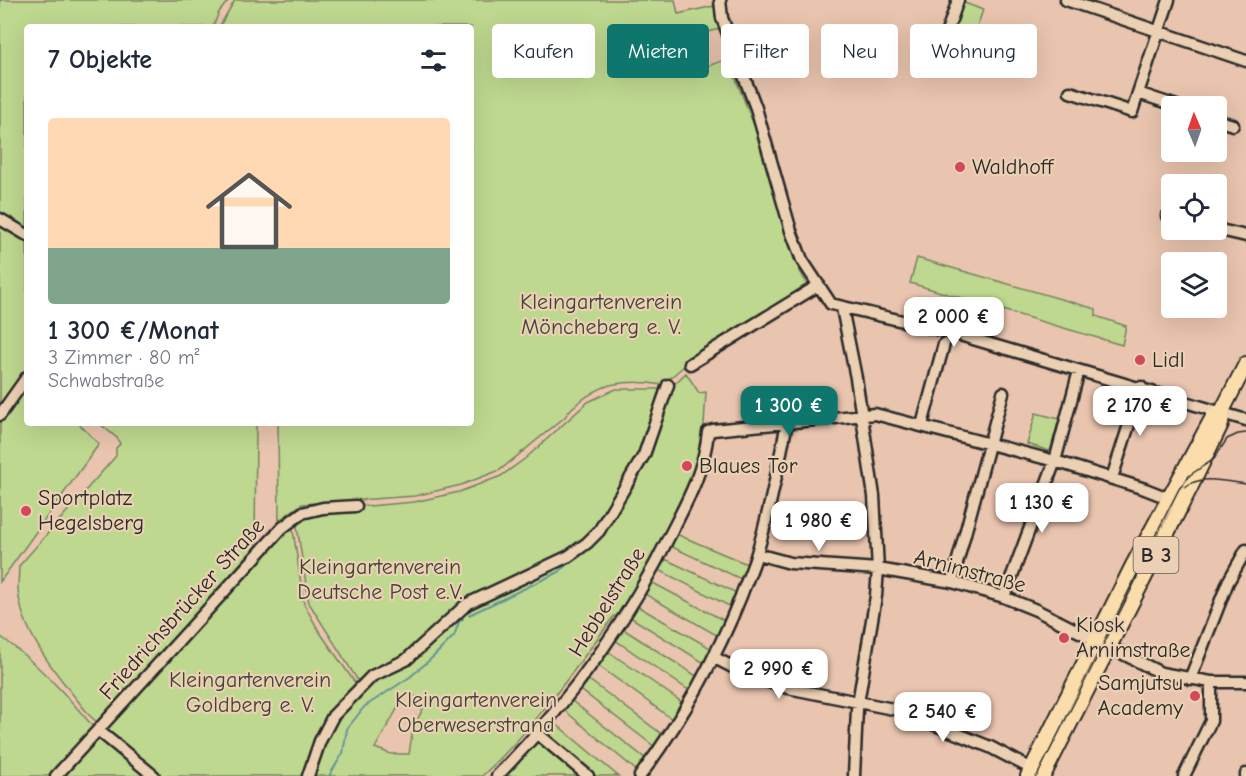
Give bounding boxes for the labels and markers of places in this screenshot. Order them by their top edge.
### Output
place label: Waldhoff [972,154,1055,180]
marker: Waldhoff [953,160,967,174]
pin: 2 000 € [899,297,1009,348]
place label: Lidl [1152,347,1184,373]
marker: Lidl [1133,353,1147,367]
pin: 1 300 € [734,386,844,437]
pin: 2 170 € [1085,386,1195,437]
place label: Blaues Tor [699,453,798,479]
marker: Blaues Tor [680,459,694,473]
pin: 1 130 € [987,483,1097,534]
place label: Sportplatz Hegelsberg [38,485,144,536]
pin: 1 980 € [764,501,874,552]
marker: Sportplatz Hegelsberg [19,504,33,518]
place label: Kiosk Arnimstraße [1076,612,1191,663]
marker: Kiosk Arnimstraße [1057,631,1071,645]
pin: 2 990 € [724,649,834,700]
place label: Samjutsu Academy [1098,670,1183,721]
marker: Samjutsu Academy [1188,689,1202,703]
pin: 2 540 € [888,692,998,743]

